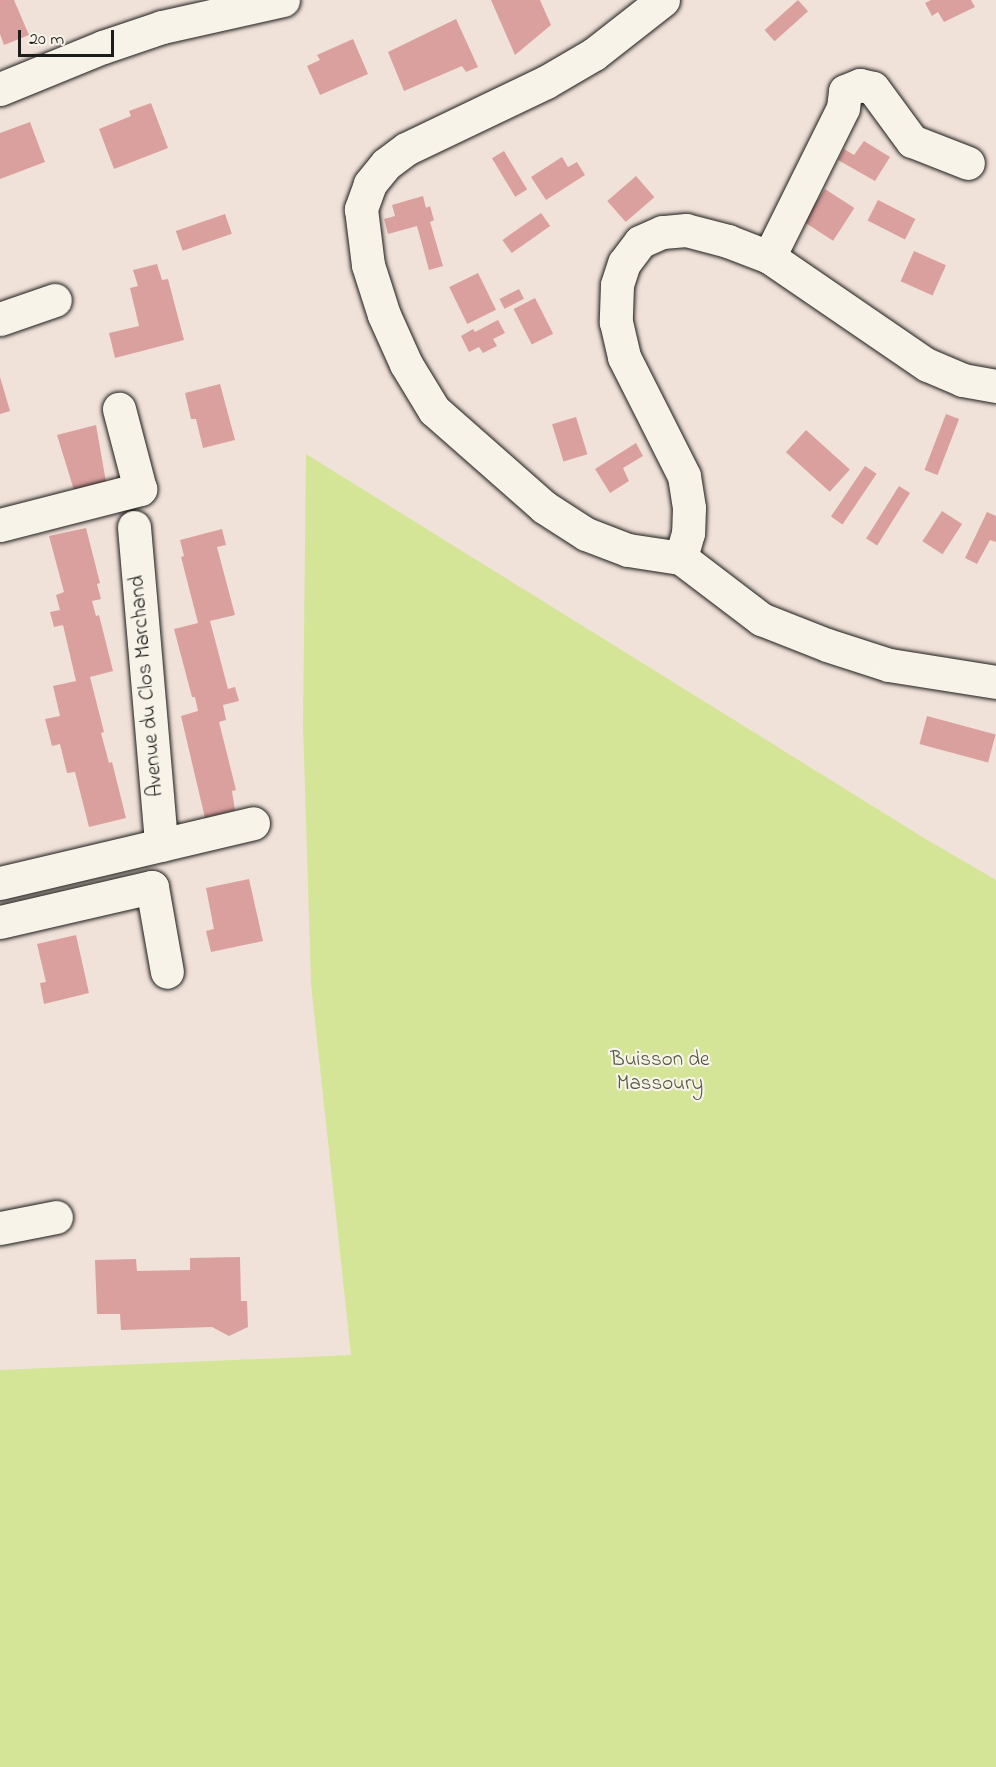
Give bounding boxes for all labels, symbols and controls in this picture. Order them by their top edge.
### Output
scale bar [21,18,117,56]
text: 20 m [29,27,64,53]
street label: Avenue du Clos Marchand [125,574,169,798]
park label: Buisson de Massoury [611,1047,709,1097]

